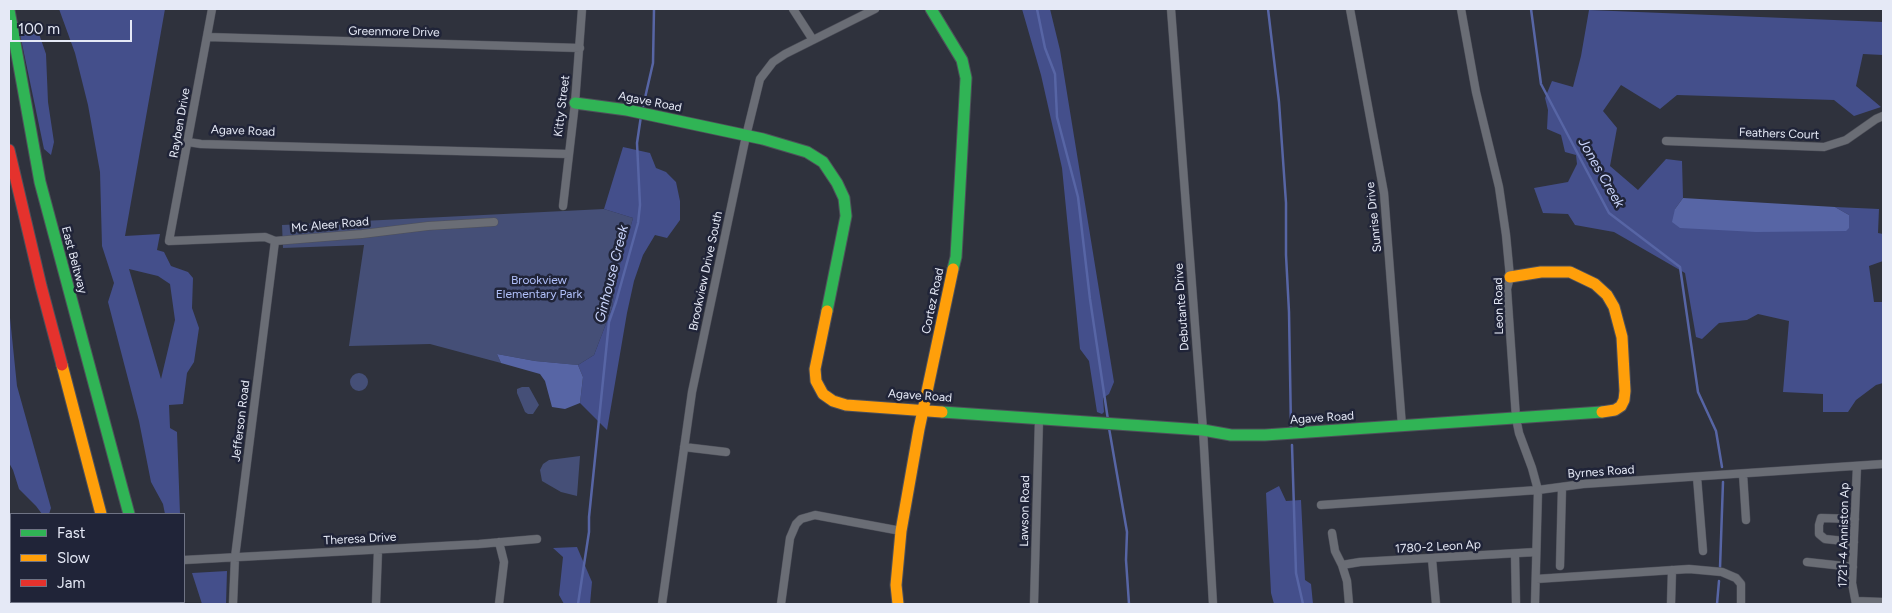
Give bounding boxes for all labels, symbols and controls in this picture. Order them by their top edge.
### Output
scale bar [12,10,135,42]
text: 100 m [18,20,60,38]
street label: Greenmore Drive [348,24,440,40]
street label: Kitty Street [551,74,573,138]
street label: Rayben Drive [167,87,193,159]
street label: Agave Road [617,89,683,115]
street label: Agave Road [211,123,275,139]
street label: Feathers Court [1739,125,1819,143]
water label: Jones Creek [1574,135,1628,211]
street label: Sunrise Drive [1363,181,1385,253]
street label: Brookview Drive South [686,210,726,332]
street label: Mc Aleer Road [290,214,370,236]
water label: Ginhouse Creek [592,223,632,325]
street label: East Beltway [58,225,90,295]
street label: Debutante Drive [1172,263,1192,351]
street label: Cortez Road [919,267,947,335]
park label: Brookview Elementary Park [496,273,582,301]
street label: Leon Road [1491,277,1507,335]
street label: Jefferson Road [229,379,253,463]
street label: Agave Road [887,387,953,405]
street label: Agave Road [1289,409,1355,427]
street label: Byrnes Road [1567,462,1635,482]
street label: Lawson Road [1017,475,1033,547]
street label: 1721-4 Anniston Ap [1836,483,1852,587]
legend [10,513,185,603]
text: Fast [57,524,85,542]
street label: Theresa Drive [323,530,397,548]
street label: 1780-2 Leon Ap [1395,538,1481,556]
text: Slow [57,549,90,567]
text: Jam [57,574,85,592]

